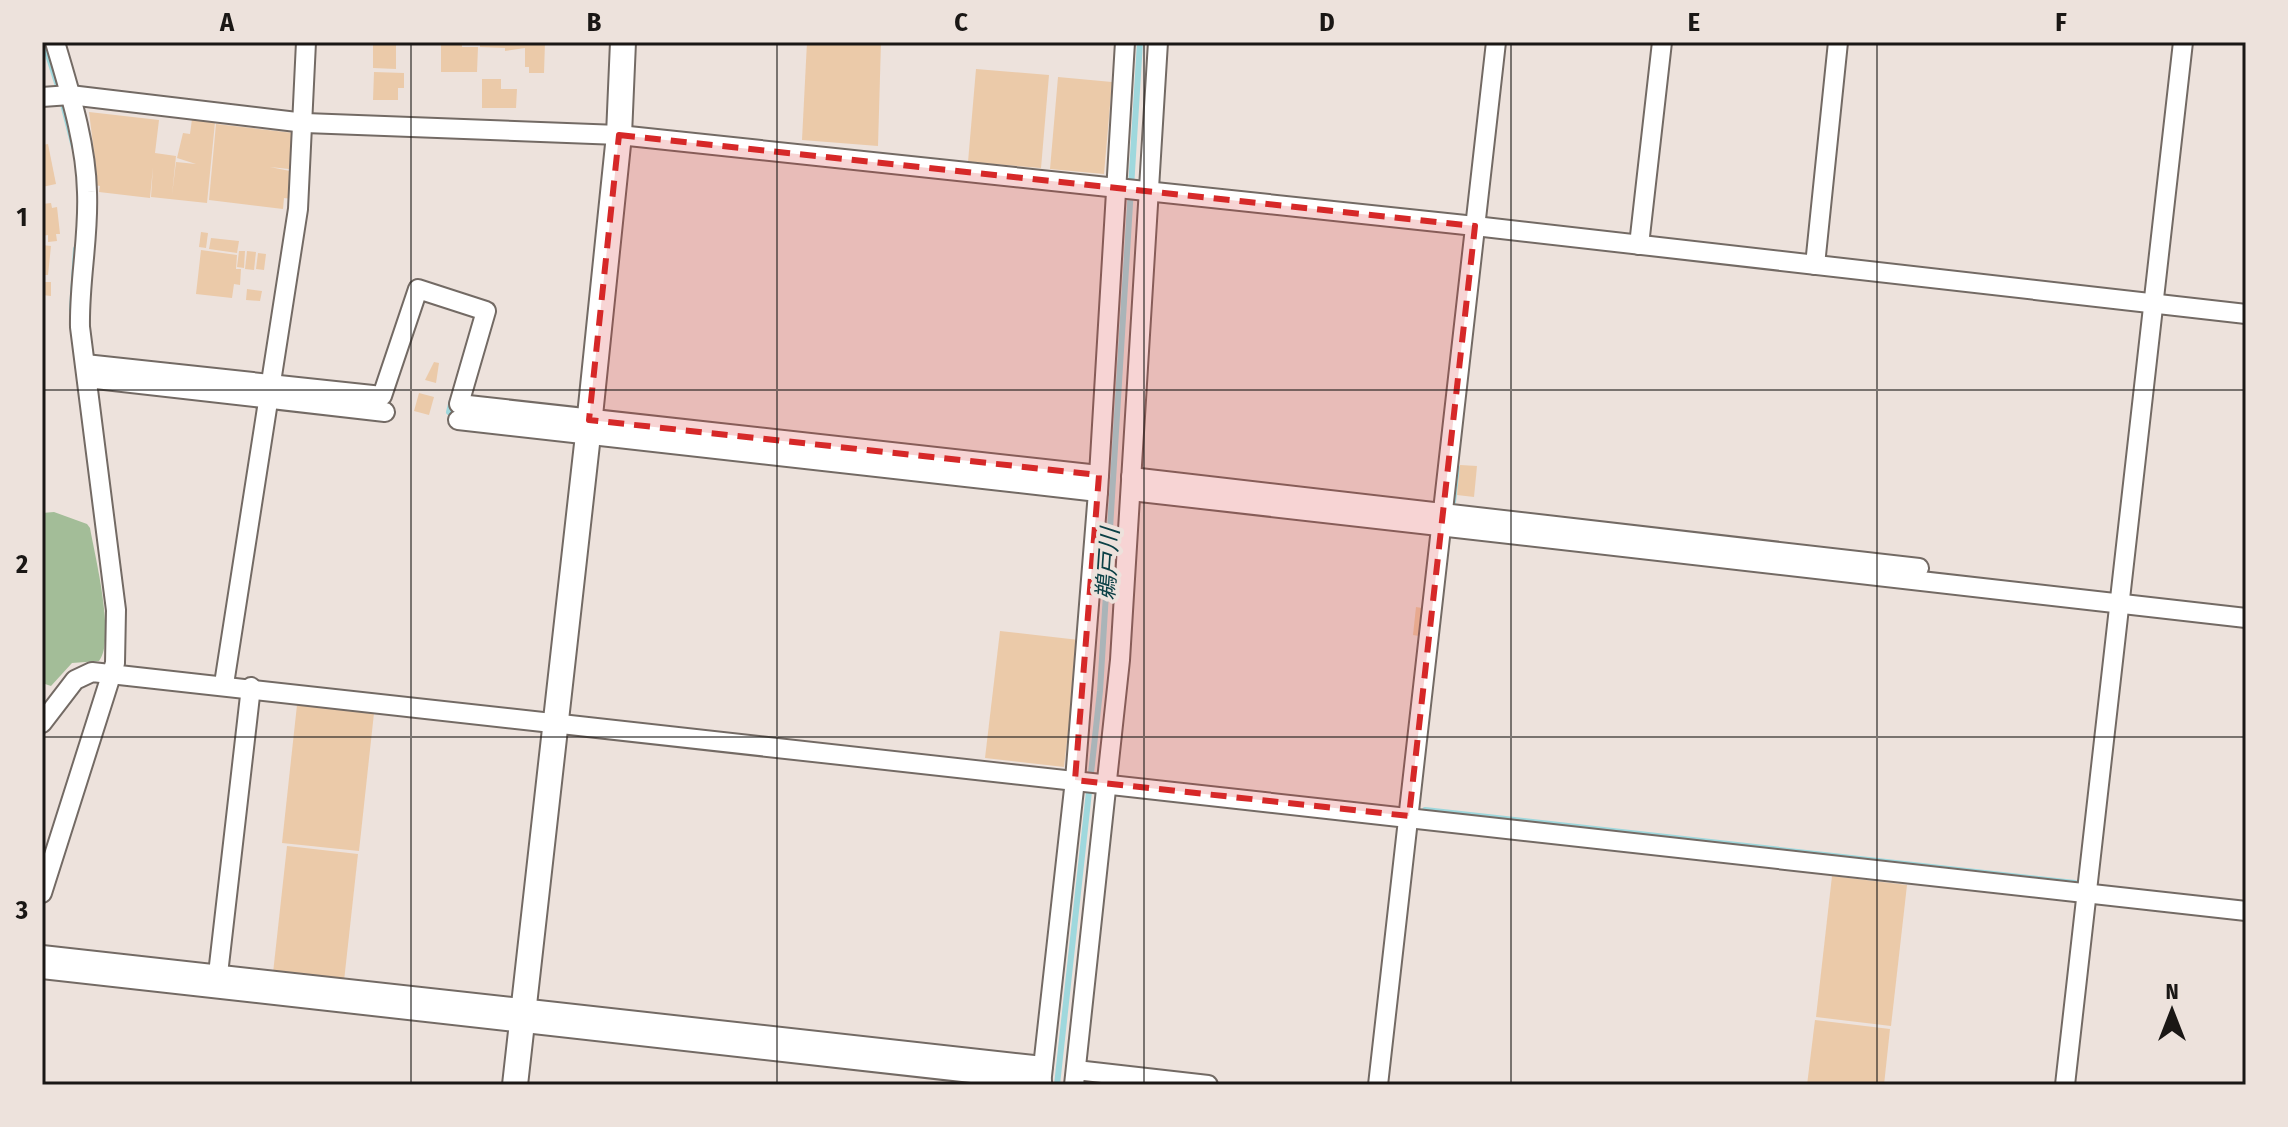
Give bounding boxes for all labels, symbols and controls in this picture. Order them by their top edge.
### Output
text: A [219,7,235,38]
text: B [587,7,602,38]
text: C [954,7,968,38]
text: D [1319,7,1335,38]
text: E [1688,7,1700,38]
text: F [2055,7,2067,38]
text: 1 [17,202,28,233]
water label: 鵜戸川 [1092,524,1125,601]
text: 2 [15,549,28,580]
text: 3 [15,895,28,926]
north arrow [2132,971,2212,1051]
text: N [2165,978,2179,1005]

